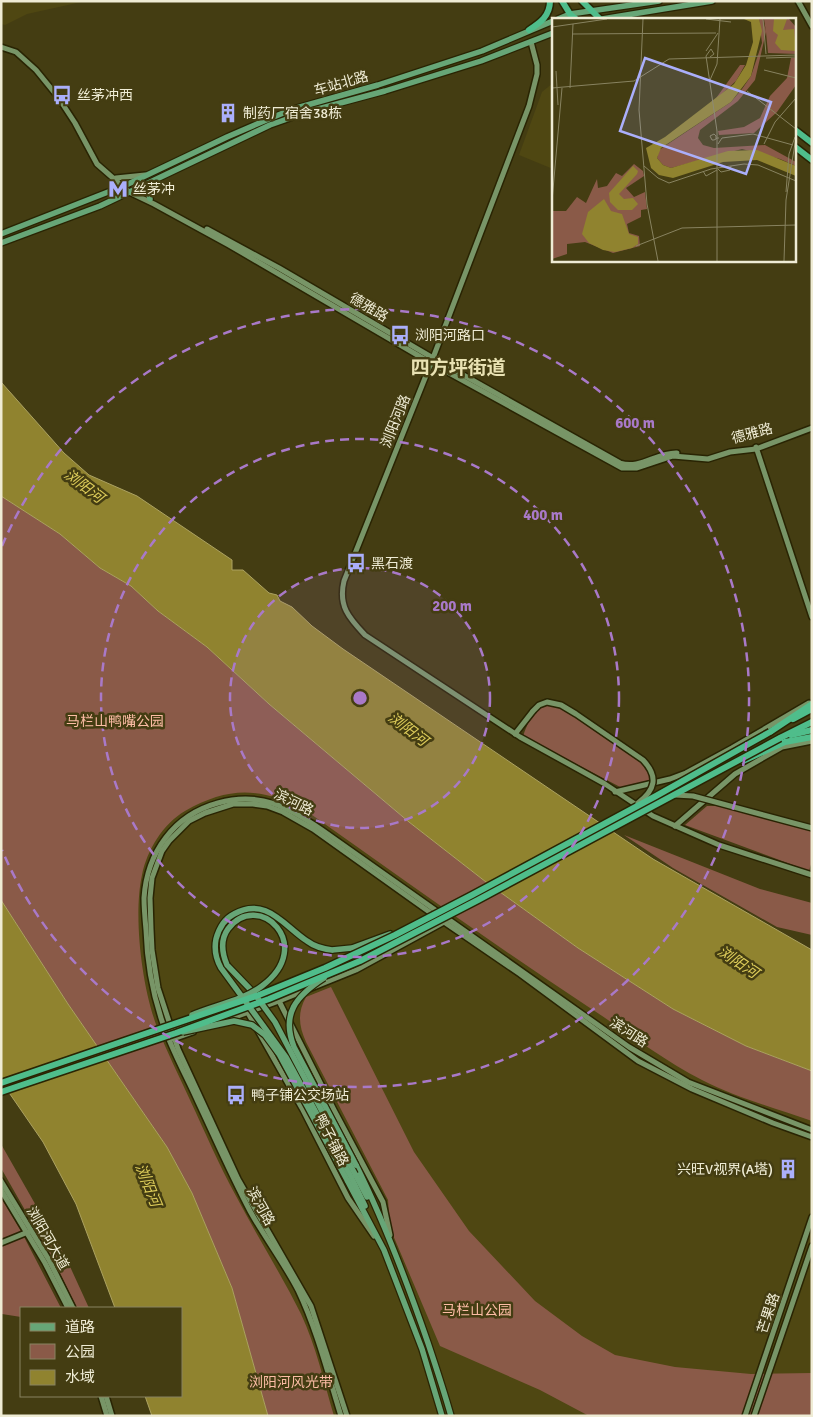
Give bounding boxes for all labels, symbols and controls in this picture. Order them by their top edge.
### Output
inset map [552,18,796,261]
street label: 车站北路 [312,68,370,99]
bus stop icon: 丝茅冲西 [51,84,73,106]
place label: 丝茅冲西 [77,87,133,104]
building icon: 制药厂宿舍38栋 [217,102,239,124]
place label: 制药厂宿舍38栋 [243,105,342,122]
metro station icon: 丝茅冲 [107,178,129,200]
place label: 丝茅冲 [133,181,175,198]
street label: 德雅路 [346,289,391,326]
bus stop icon: 浏阳河路口 [389,324,411,346]
place label: 浏阳河路口 [415,327,485,344]
district label: 四方坪街道 [410,356,506,380]
street label: 浏阳河路 [377,392,414,450]
text: 600 m [615,414,655,432]
street label: 德雅路 [730,420,775,447]
water label: 浏阳河 [61,465,110,509]
text: 400 m [523,506,563,524]
bus stop icon: 黑石渡 [345,552,367,574]
place label: 黑石渡 [371,555,413,572]
text: 200 m [432,597,472,615]
centre of rings [351,689,369,707]
water label: 浏阳河 [385,708,434,752]
park label: 马栏山鸭嘴公园 [66,713,164,730]
street label: 滨河路 [271,786,316,819]
water label: 浏阳河 [714,942,764,984]
street label: 滨河路 [606,1014,651,1051]
bus stop icon: 鸭子铺公交场站 [225,1084,247,1106]
place label: 鸭子铺公交场站 [251,1087,349,1104]
street label: 鸭子铺路 [311,1111,352,1169]
building icon: 兴旺V视界(A塔) [777,1158,799,1180]
water label: 浏阳河 [131,1161,166,1212]
place label: 兴旺V视界(A塔) [677,1161,773,1178]
street label: 滨河路 [243,1184,278,1229]
street label: 浏阳河大道 [23,1204,72,1273]
street label: 芒果路 [754,1291,783,1336]
park label: 马栏山公园 [442,1302,512,1319]
legend [20,1307,182,1397]
text: 道路 [65,1318,95,1336]
text: 公园 [65,1343,95,1361]
text: 水域 [65,1368,95,1386]
park label: 浏阳河风光带 [249,1374,333,1391]

